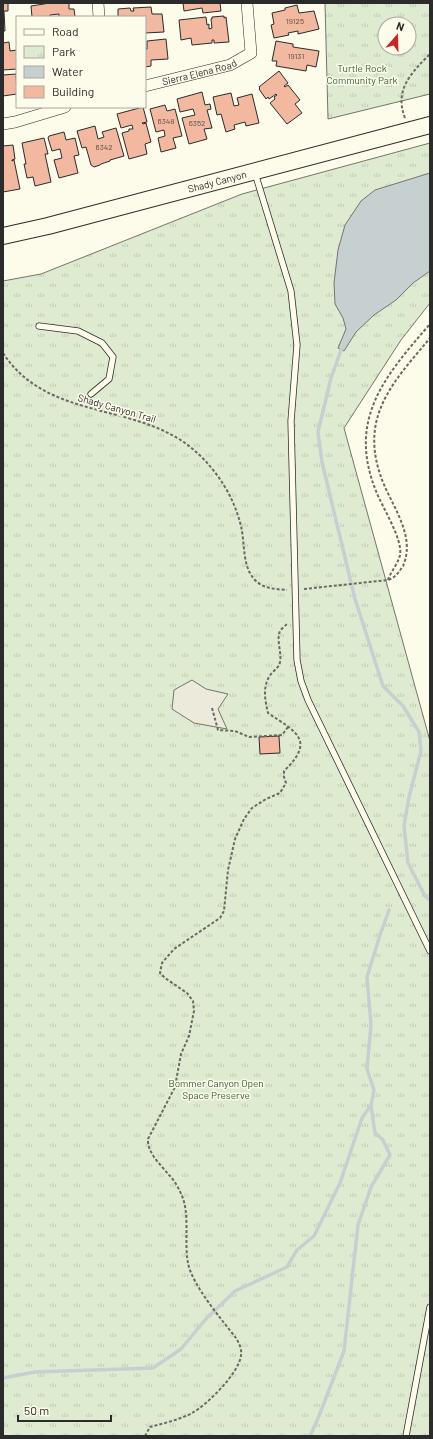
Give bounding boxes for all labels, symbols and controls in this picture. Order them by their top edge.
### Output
legend [16,16,146,108]
house number: 19125 [286,16,304,26]
north arrow [377,16,417,56]
text: N [395,19,406,33]
text: Road [52,24,79,38]
text: Park [52,44,76,58]
house number: 19131 [288,51,304,61]
street label: Sierra Elena Road [161,56,239,88]
park label: Turtle Rock Community Park [326,62,398,86]
text: Water [52,64,84,78]
text: Building [52,84,94,98]
house number: 6348 [158,116,174,126]
house number: 6352 [189,118,205,128]
house number: 6342 [96,142,112,152]
street label: Shady Canyon [186,168,248,195]
street label: Shady Canyon Trail [76,391,158,425]
park label: Bommer Canyon Open Space Preserve [168,1077,264,1101]
scale bar [18,1397,111,1423]
text: 50 m [24,1403,49,1417]

